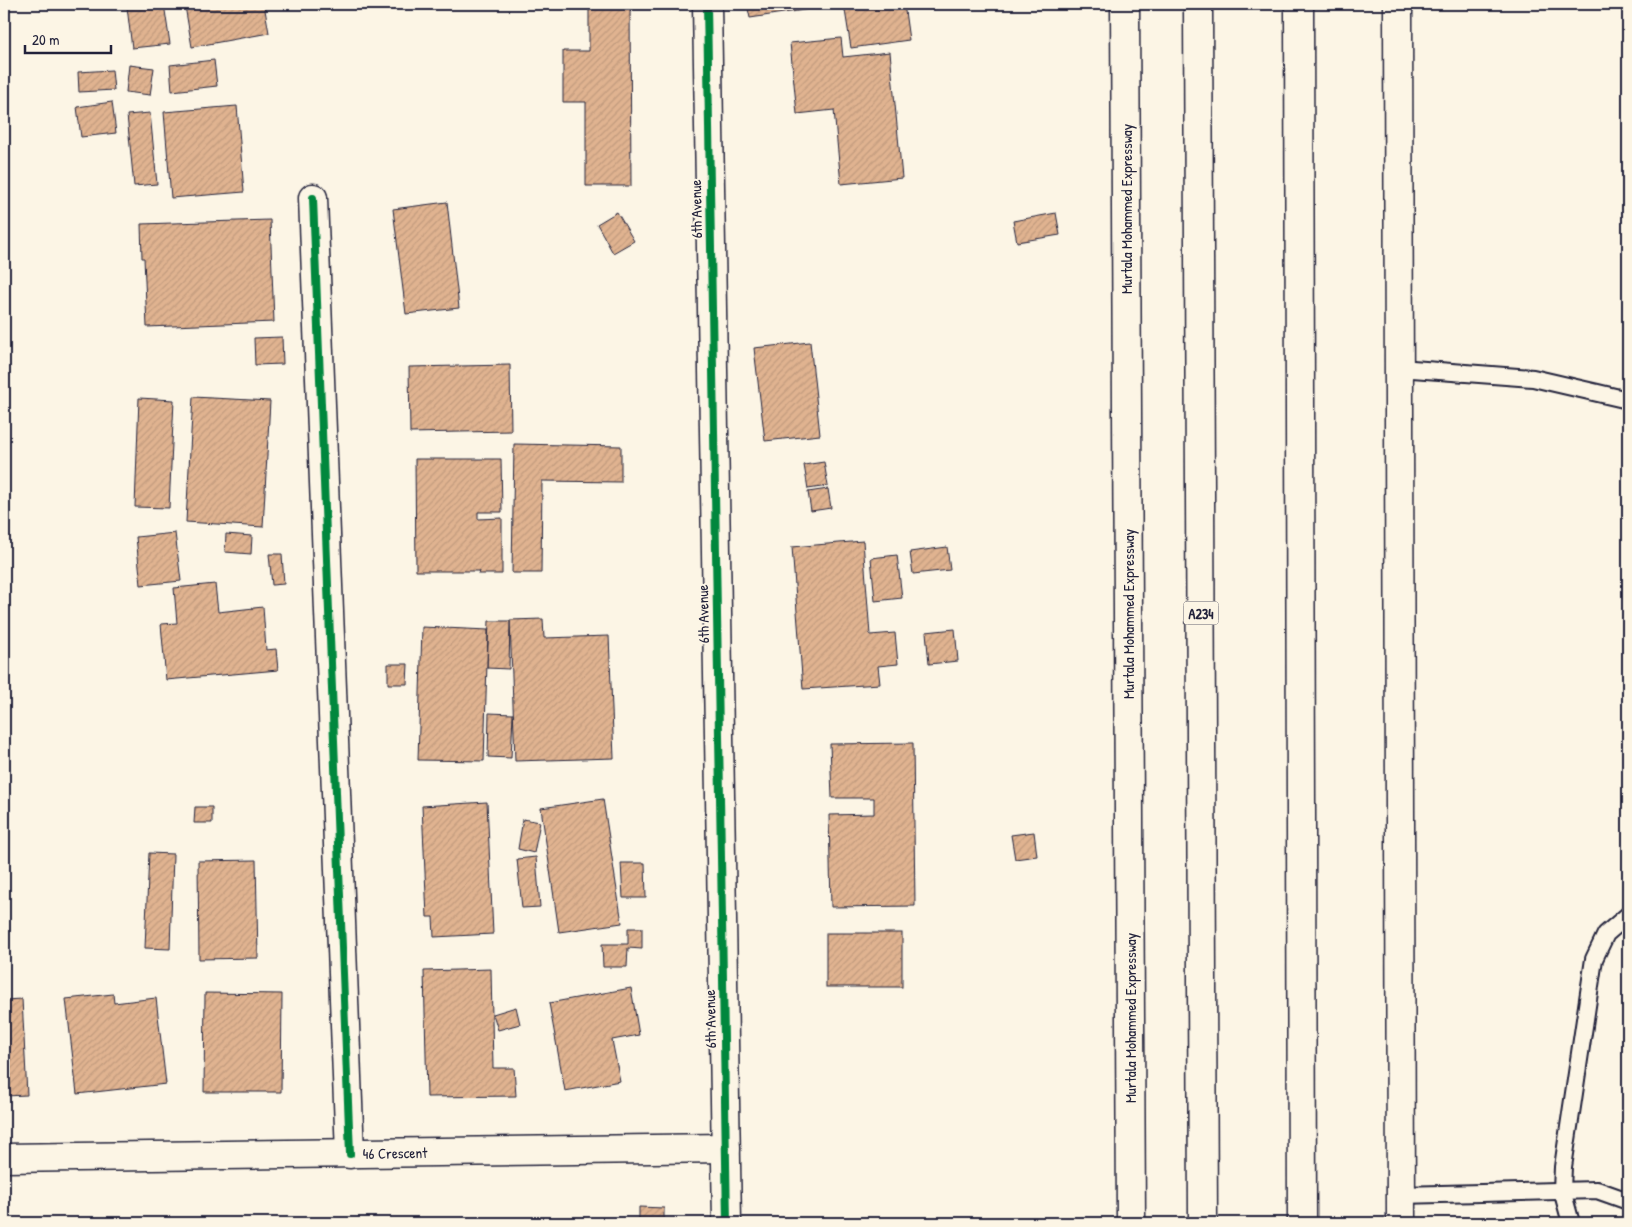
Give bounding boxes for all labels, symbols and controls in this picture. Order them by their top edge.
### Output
scale bar [25,22,111,54]
text: 20 m [32,29,59,50]
street label: Murtala Mohammed Expressway [1116,124,1137,294]
street label: 6th Avenue [685,179,707,239]
street label: Murtala Mohammed Expressway [1118,529,1139,699]
street label: 6th Avenue [692,584,714,644]
road number: A234 [1184,602,1218,624]
street label: Murtala Mohammed Expressway [1120,933,1141,1103]
street label: 6th Avenue [699,989,721,1049]
street label: 46 Crescent [363,1142,428,1164]

